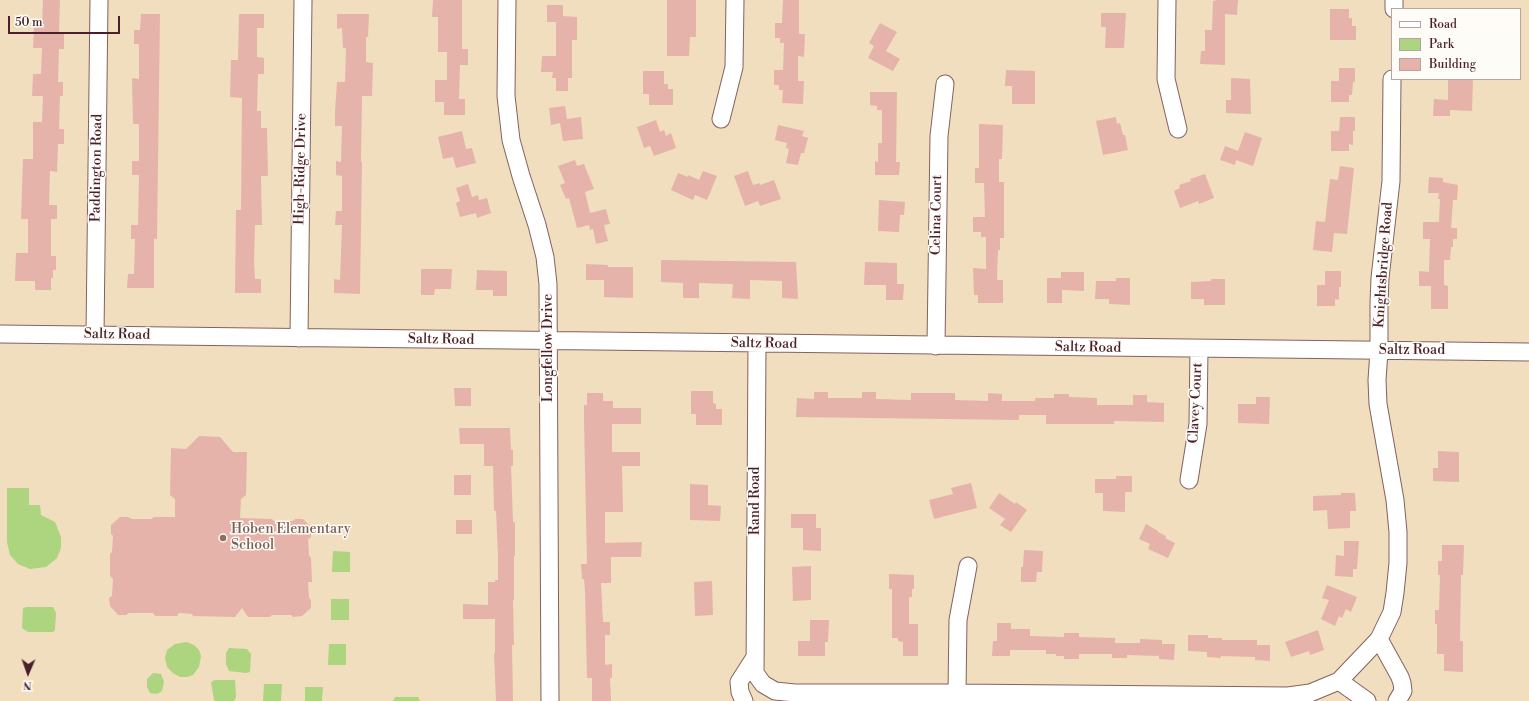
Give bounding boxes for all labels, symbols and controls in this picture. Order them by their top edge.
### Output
scale bar [10,8,122,34]
legend [1391,8,1521,80]
text: 50 m [15,15,43,30]
text: Road [1429,17,1457,32]
text: Park [1429,37,1454,52]
text: Building [1429,57,1476,72]
street label: High-Ridge Drive [292,113,310,225]
street label: Paddington Road [88,114,106,222]
street label: Celina Court [928,175,946,255]
street label: Knightsbridge Road [1371,201,1397,329]
street label: Longfellow Drive [541,294,557,402]
street label: Saltz Road [84,326,150,344]
street label: Saltz Road [408,331,474,349]
street label: Saltz Road [731,335,797,353]
street label: Saltz Road [1055,339,1121,357]
street label: Saltz Road [1379,343,1445,359]
street label: Clavey Court [1185,362,1207,444]
street label: Rand Road [748,467,764,535]
place label: Hoben Elementary School [231,522,351,554]
marker: Hoben Elementary School [218,533,228,543]
north arrow [8,653,48,693]
text: N [23,678,32,692]

